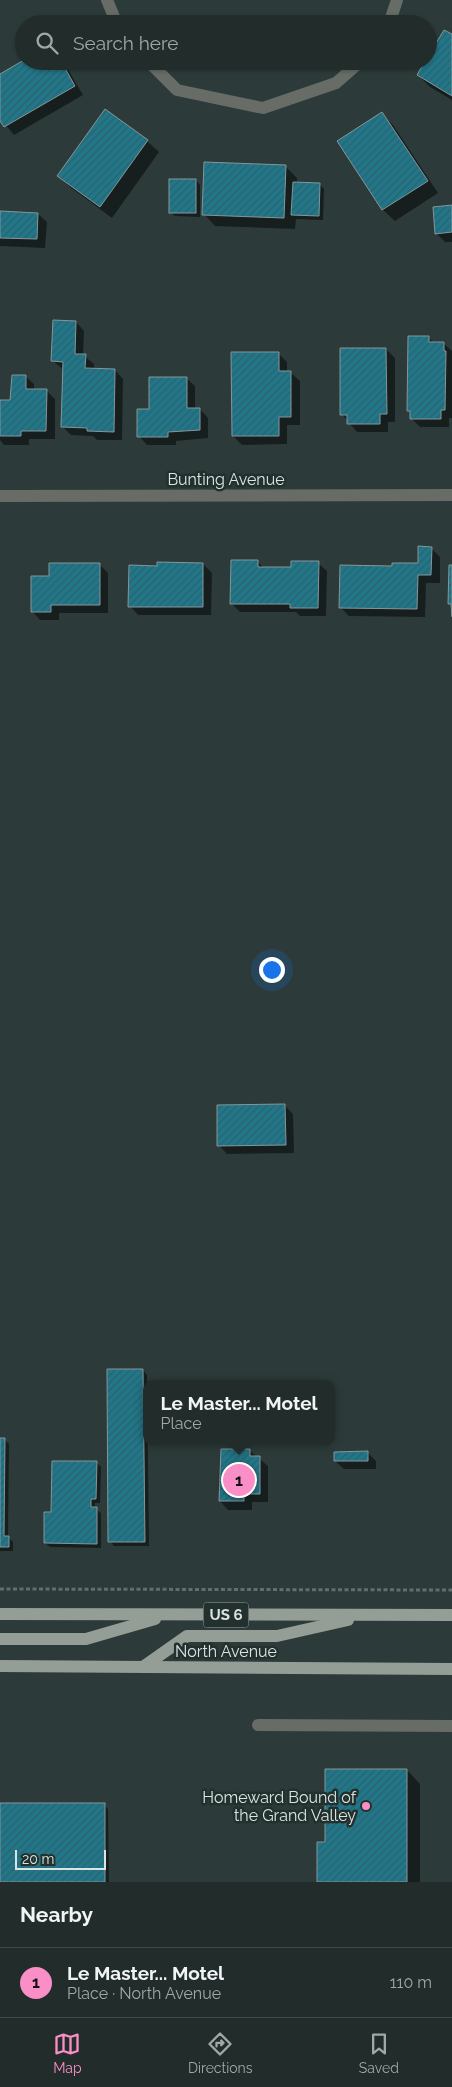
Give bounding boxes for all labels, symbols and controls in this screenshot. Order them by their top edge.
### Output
search box [15,15,437,70]
icon: search [33,29,61,57]
text: Search here [73,32,179,54]
street label: Bunting Avenue [167,470,285,489]
your location [259,957,285,983]
popup [143,1380,335,1445]
text: Le Master... Motel [160,1392,318,1414]
text: Place [160,1414,202,1433]
pin: 1 [223,1461,255,1499]
road number: US 6 [204,1602,248,1628]
street label: North Avenue [175,1642,277,1661]
place label: Homeward Bound of the Grand Valley [202,1788,357,1825]
marker: Homeward Bound of the Grand Valley [360,1800,372,1812]
scale bar [15,1847,106,1870]
text: 20 m [22,1851,54,1867]
text: Nearby [20,1902,93,1927]
text: Le Master... Motel [67,1962,224,1984]
text: 1 [32,1973,40,1992]
text: 110 m [390,1973,432,1992]
text: Place · North Avenue [67,1984,221,2003]
tab: Map [53,2030,82,2076]
tab: Directions [188,2030,253,2076]
tab: Saved [359,2030,399,2076]

